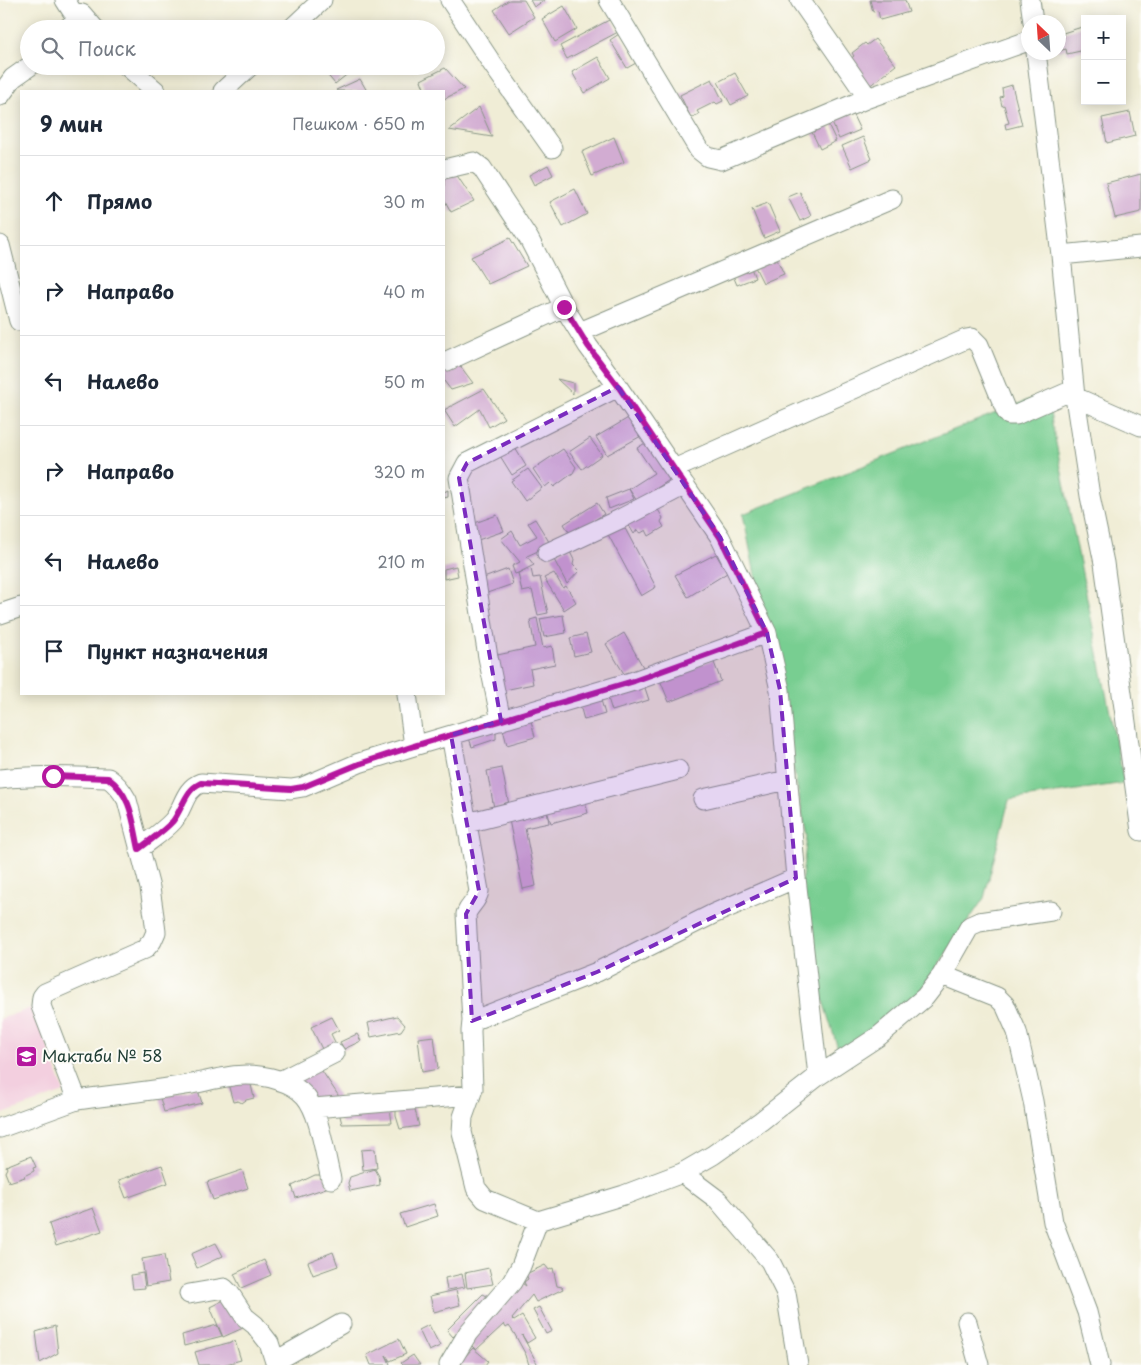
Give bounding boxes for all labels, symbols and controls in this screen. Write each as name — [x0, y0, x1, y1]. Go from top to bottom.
north arrow — [1021, 15, 1066, 60]
map controls — [1081, 15, 1126, 105]
button: + — [1081, 15, 1126, 60]
search box — [20, 20, 445, 75]
icon: search — [38, 34, 66, 62]
text: Поиск — [78, 34, 136, 62]
button: − — [1081, 60, 1126, 105]
text: 9 мин — [40, 107, 103, 139]
text: Пешком · 650 m — [292, 111, 425, 135]
icon: ahead — [40, 187, 68, 215]
text: Прямо — [87, 187, 152, 215]
text: 30 m — [383, 189, 425, 213]
icon: right — [40, 277, 68, 305]
text: Направо — [87, 277, 174, 305]
text: 40 m — [383, 279, 425, 303]
route end — [553, 296, 576, 319]
icon: left — [40, 367, 68, 395]
text: Налево — [87, 367, 159, 395]
text: 50 m — [384, 369, 425, 393]
icon: right — [40, 457, 68, 485]
text: Направо — [87, 457, 174, 485]
text: 320 m — [374, 459, 425, 483]
icon: left — [40, 547, 68, 575]
text: Налево — [87, 547, 159, 575]
text: 210 m — [377, 549, 425, 573]
icon: arrive — [40, 637, 68, 665]
text: Пункт назначения — [87, 637, 268, 665]
route start — [42, 765, 65, 788]
place label: Мактаби № 58 — [42, 1043, 162, 1067]
school or university icon: Мактаби № 58 — [14, 1044, 38, 1068]

